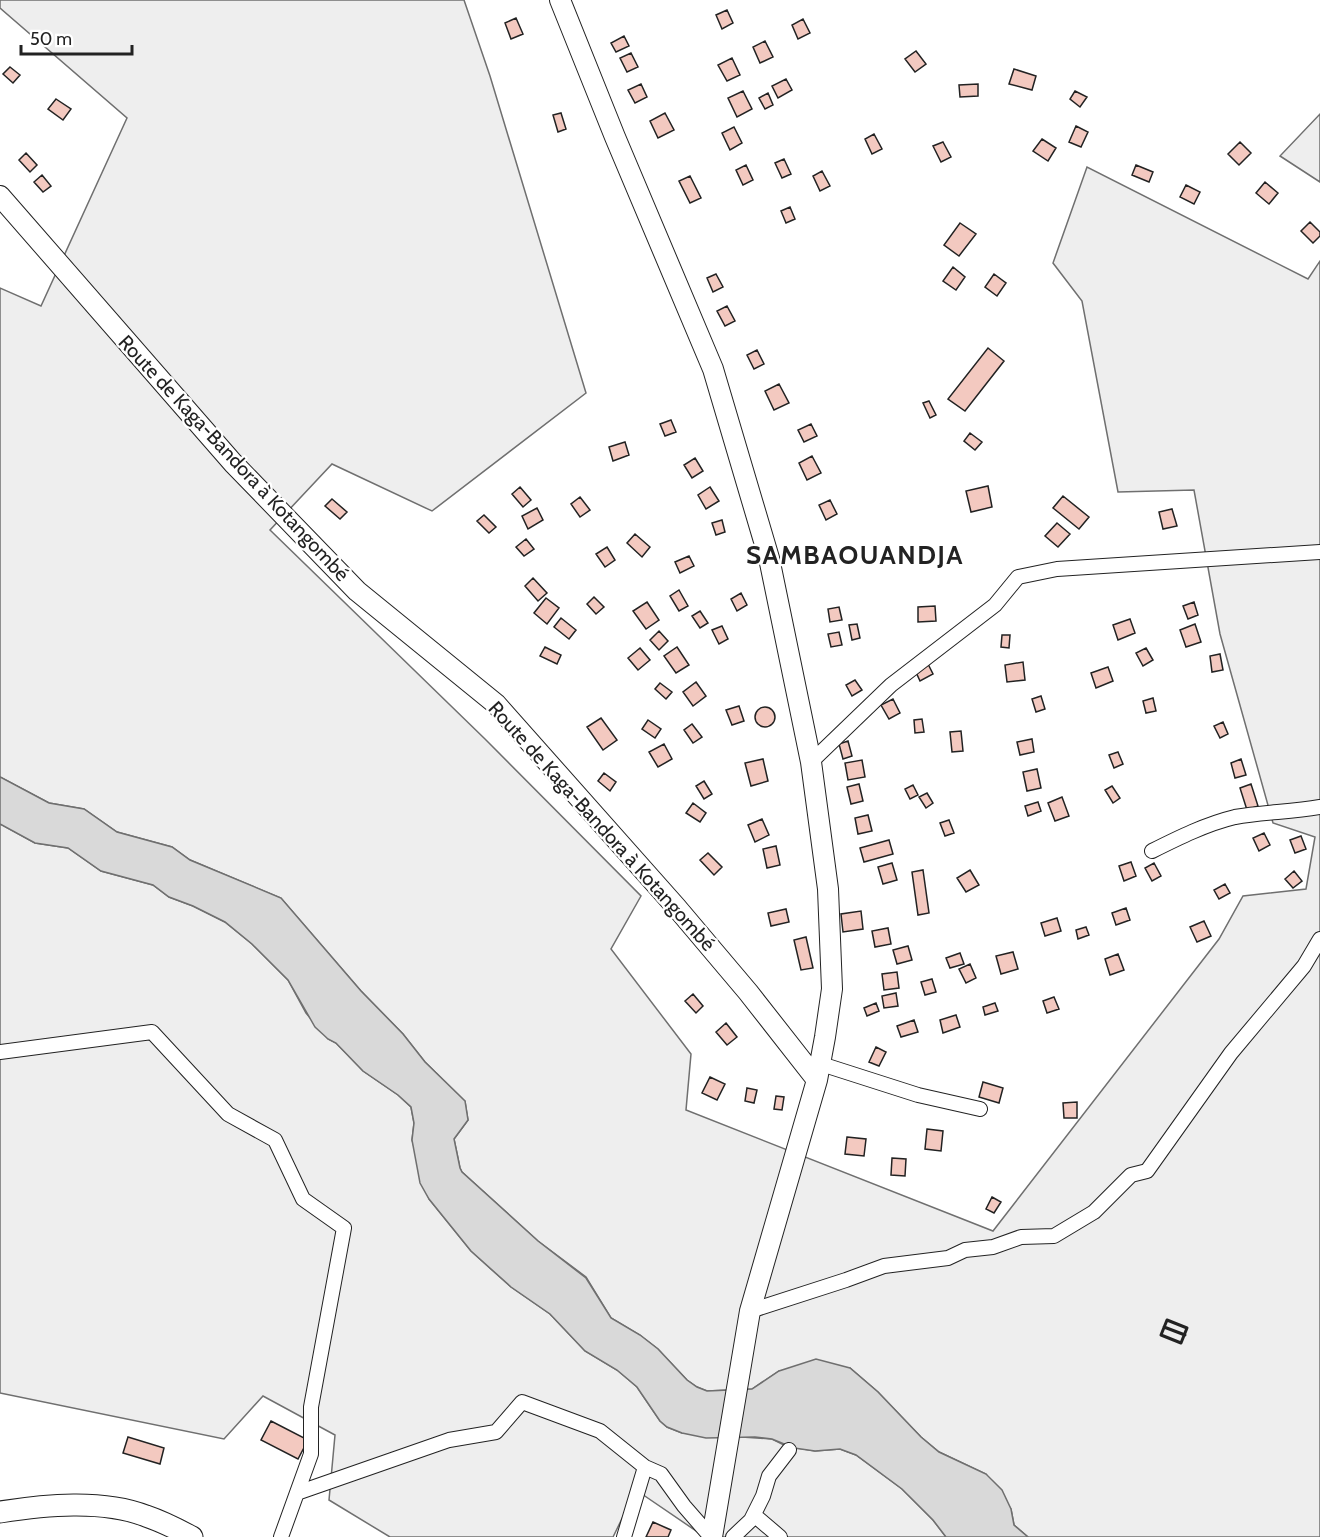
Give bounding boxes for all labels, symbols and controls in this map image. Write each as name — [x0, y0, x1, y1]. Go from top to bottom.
scale bar — [21, 18, 132, 56]
text: 50 m — [30, 28, 72, 50]
street label: Route de Kaga-Bandora à Kotangombé — [114, 330, 354, 586]
district label: SAMBAOUANDJA — [746, 539, 964, 571]
street label: Route de Kaga-Bandora à Kotangombé — [484, 696, 720, 956]

